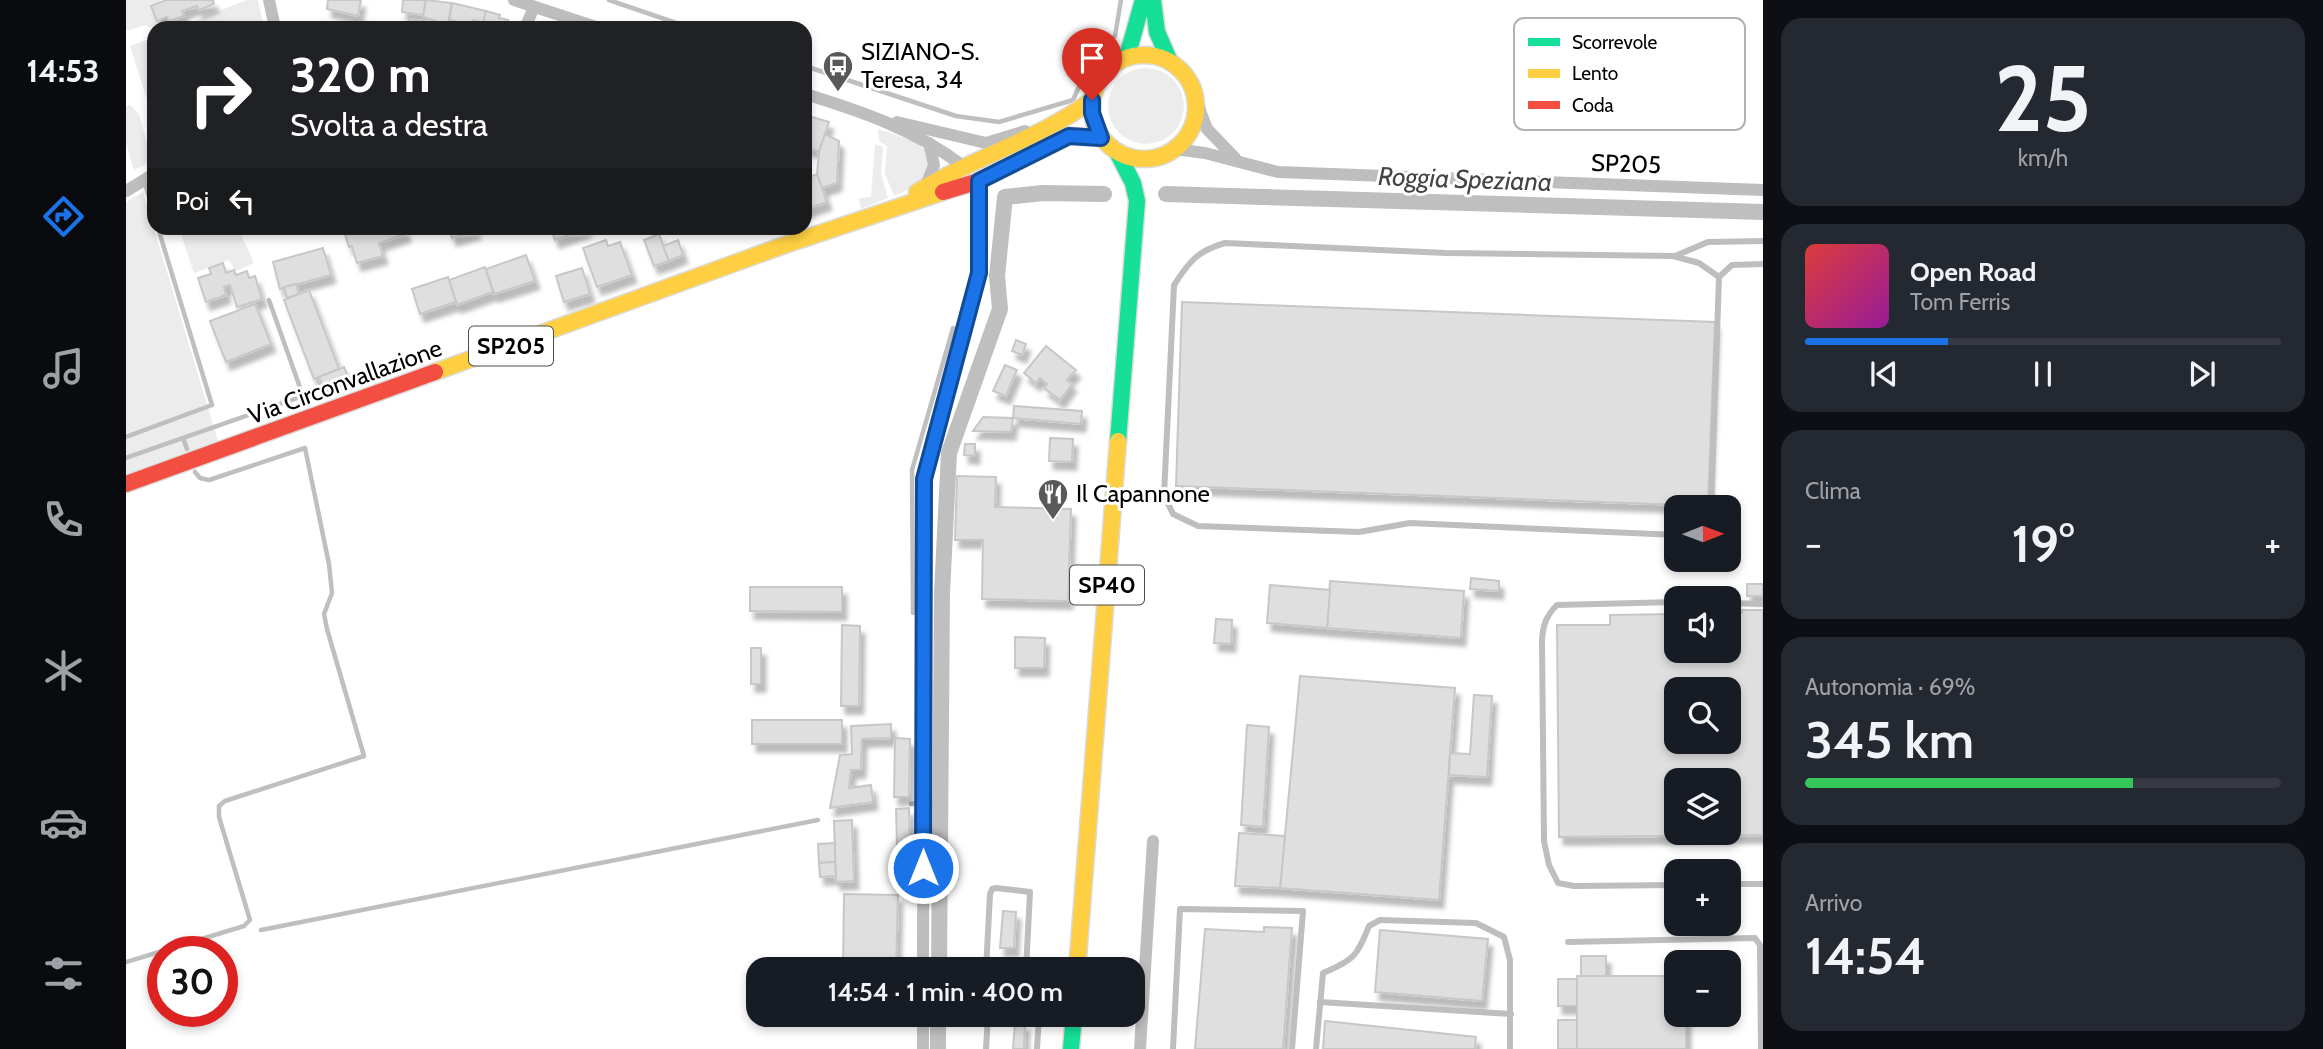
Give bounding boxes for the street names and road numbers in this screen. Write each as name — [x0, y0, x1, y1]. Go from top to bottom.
street label: SP205 — [1591, 148, 1662, 179]
road number: SP205 — [469, 326, 553, 366]
street label: Via Circonvallazione — [244, 333, 446, 430]
road number: SP40 — [1070, 566, 1144, 604]

